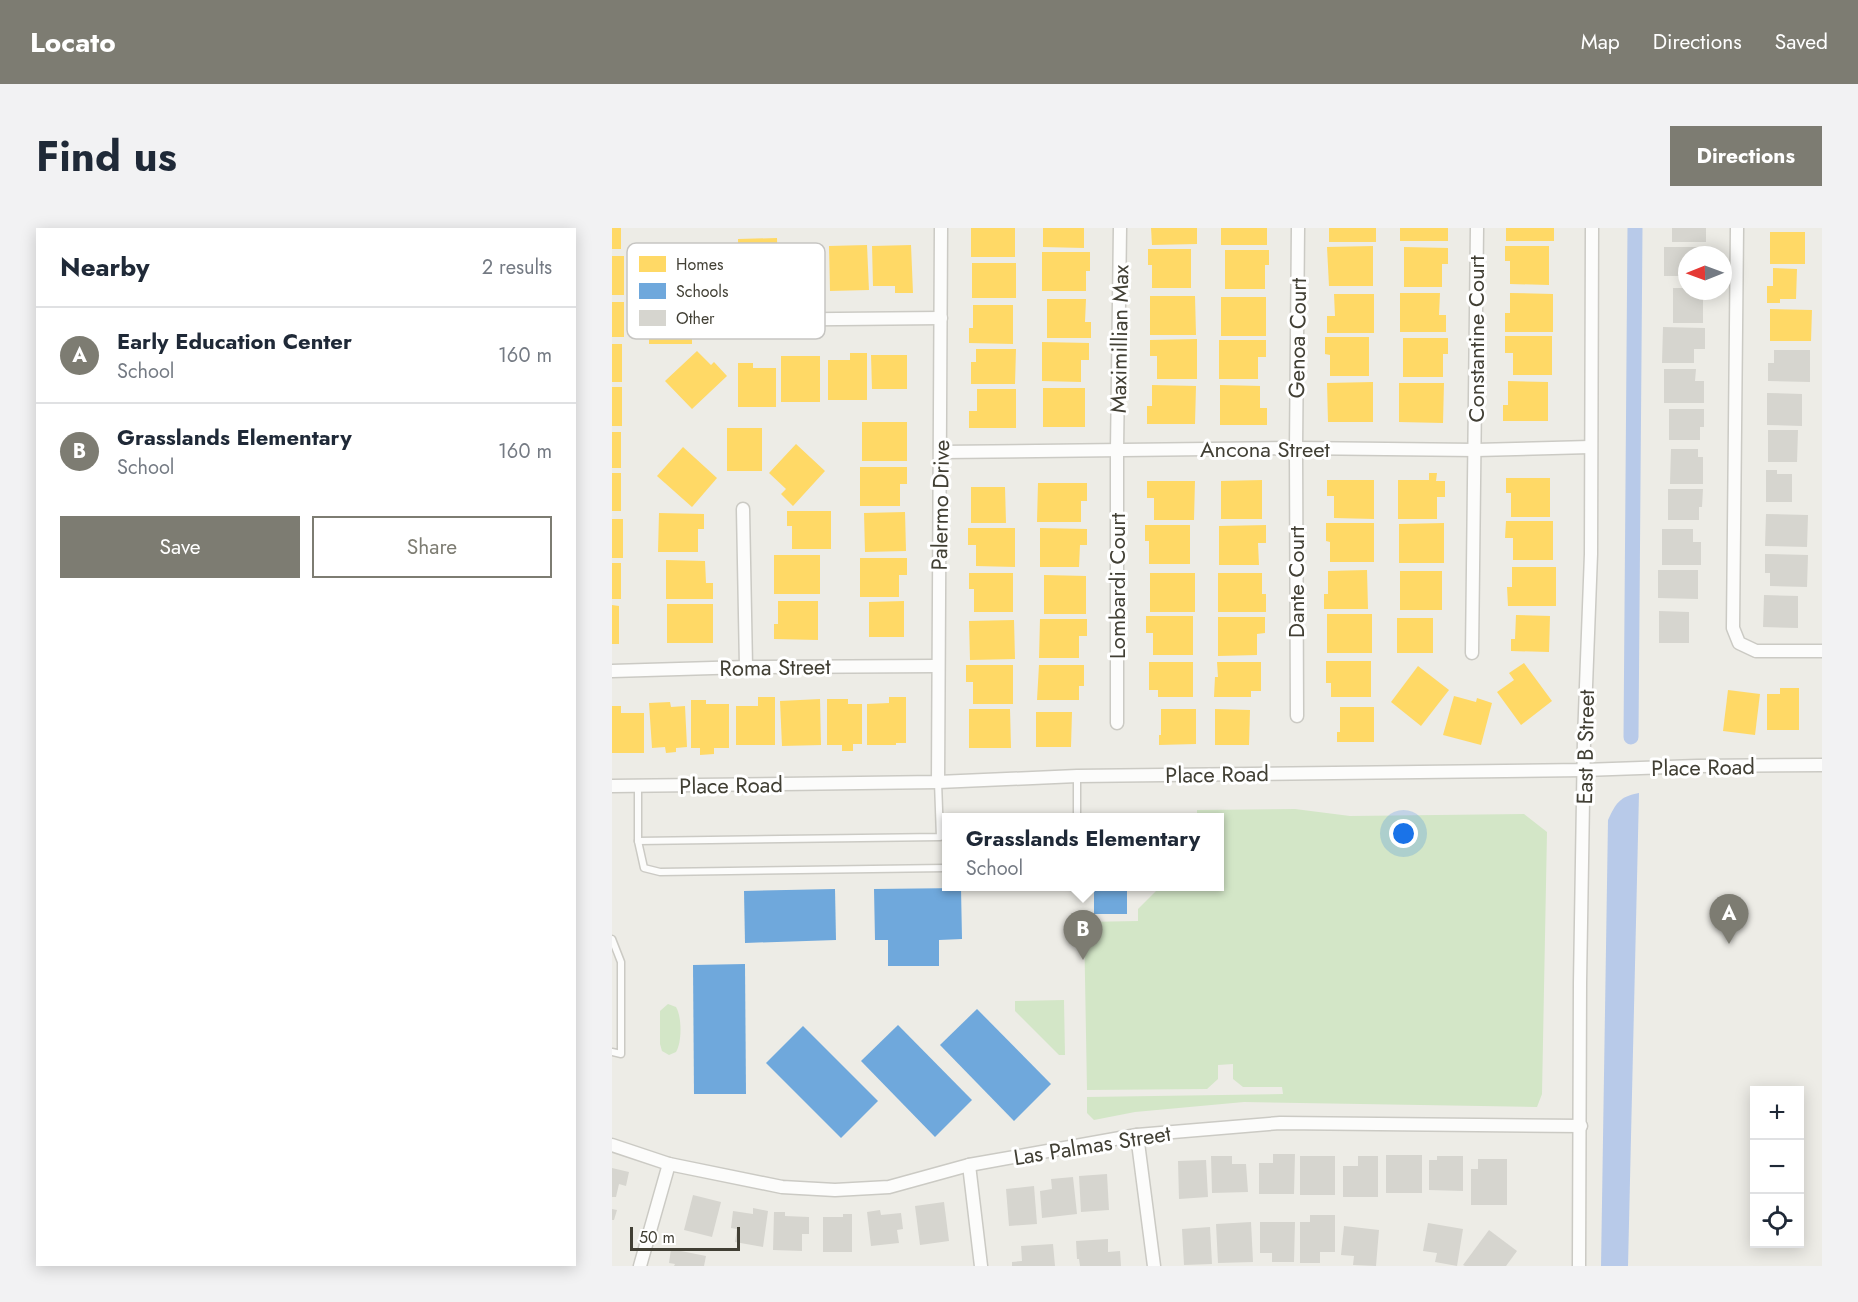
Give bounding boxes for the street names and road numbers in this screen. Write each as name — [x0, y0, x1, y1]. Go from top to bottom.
street label: Constantine Court — [1460, 255, 1492, 422]
street label: Maximillian Max — [1102, 264, 1136, 414]
street label: Genoa Court — [1280, 277, 1314, 399]
street label: Ancona Street — [1200, 433, 1331, 465]
street label: Palermo Drive — [923, 439, 957, 571]
street label: Lombardi Court — [1101, 512, 1133, 659]
street label: Dante Court — [1280, 525, 1312, 638]
street label: Roma Street — [719, 650, 832, 684]
street label: East B Street — [1568, 689, 1602, 805]
street label: Place Road — [1651, 750, 1755, 784]
street label: Place Road — [1165, 757, 1269, 791]
street label: Place Road — [679, 768, 783, 802]
street label: Las Palmas Street — [1011, 1117, 1174, 1173]

